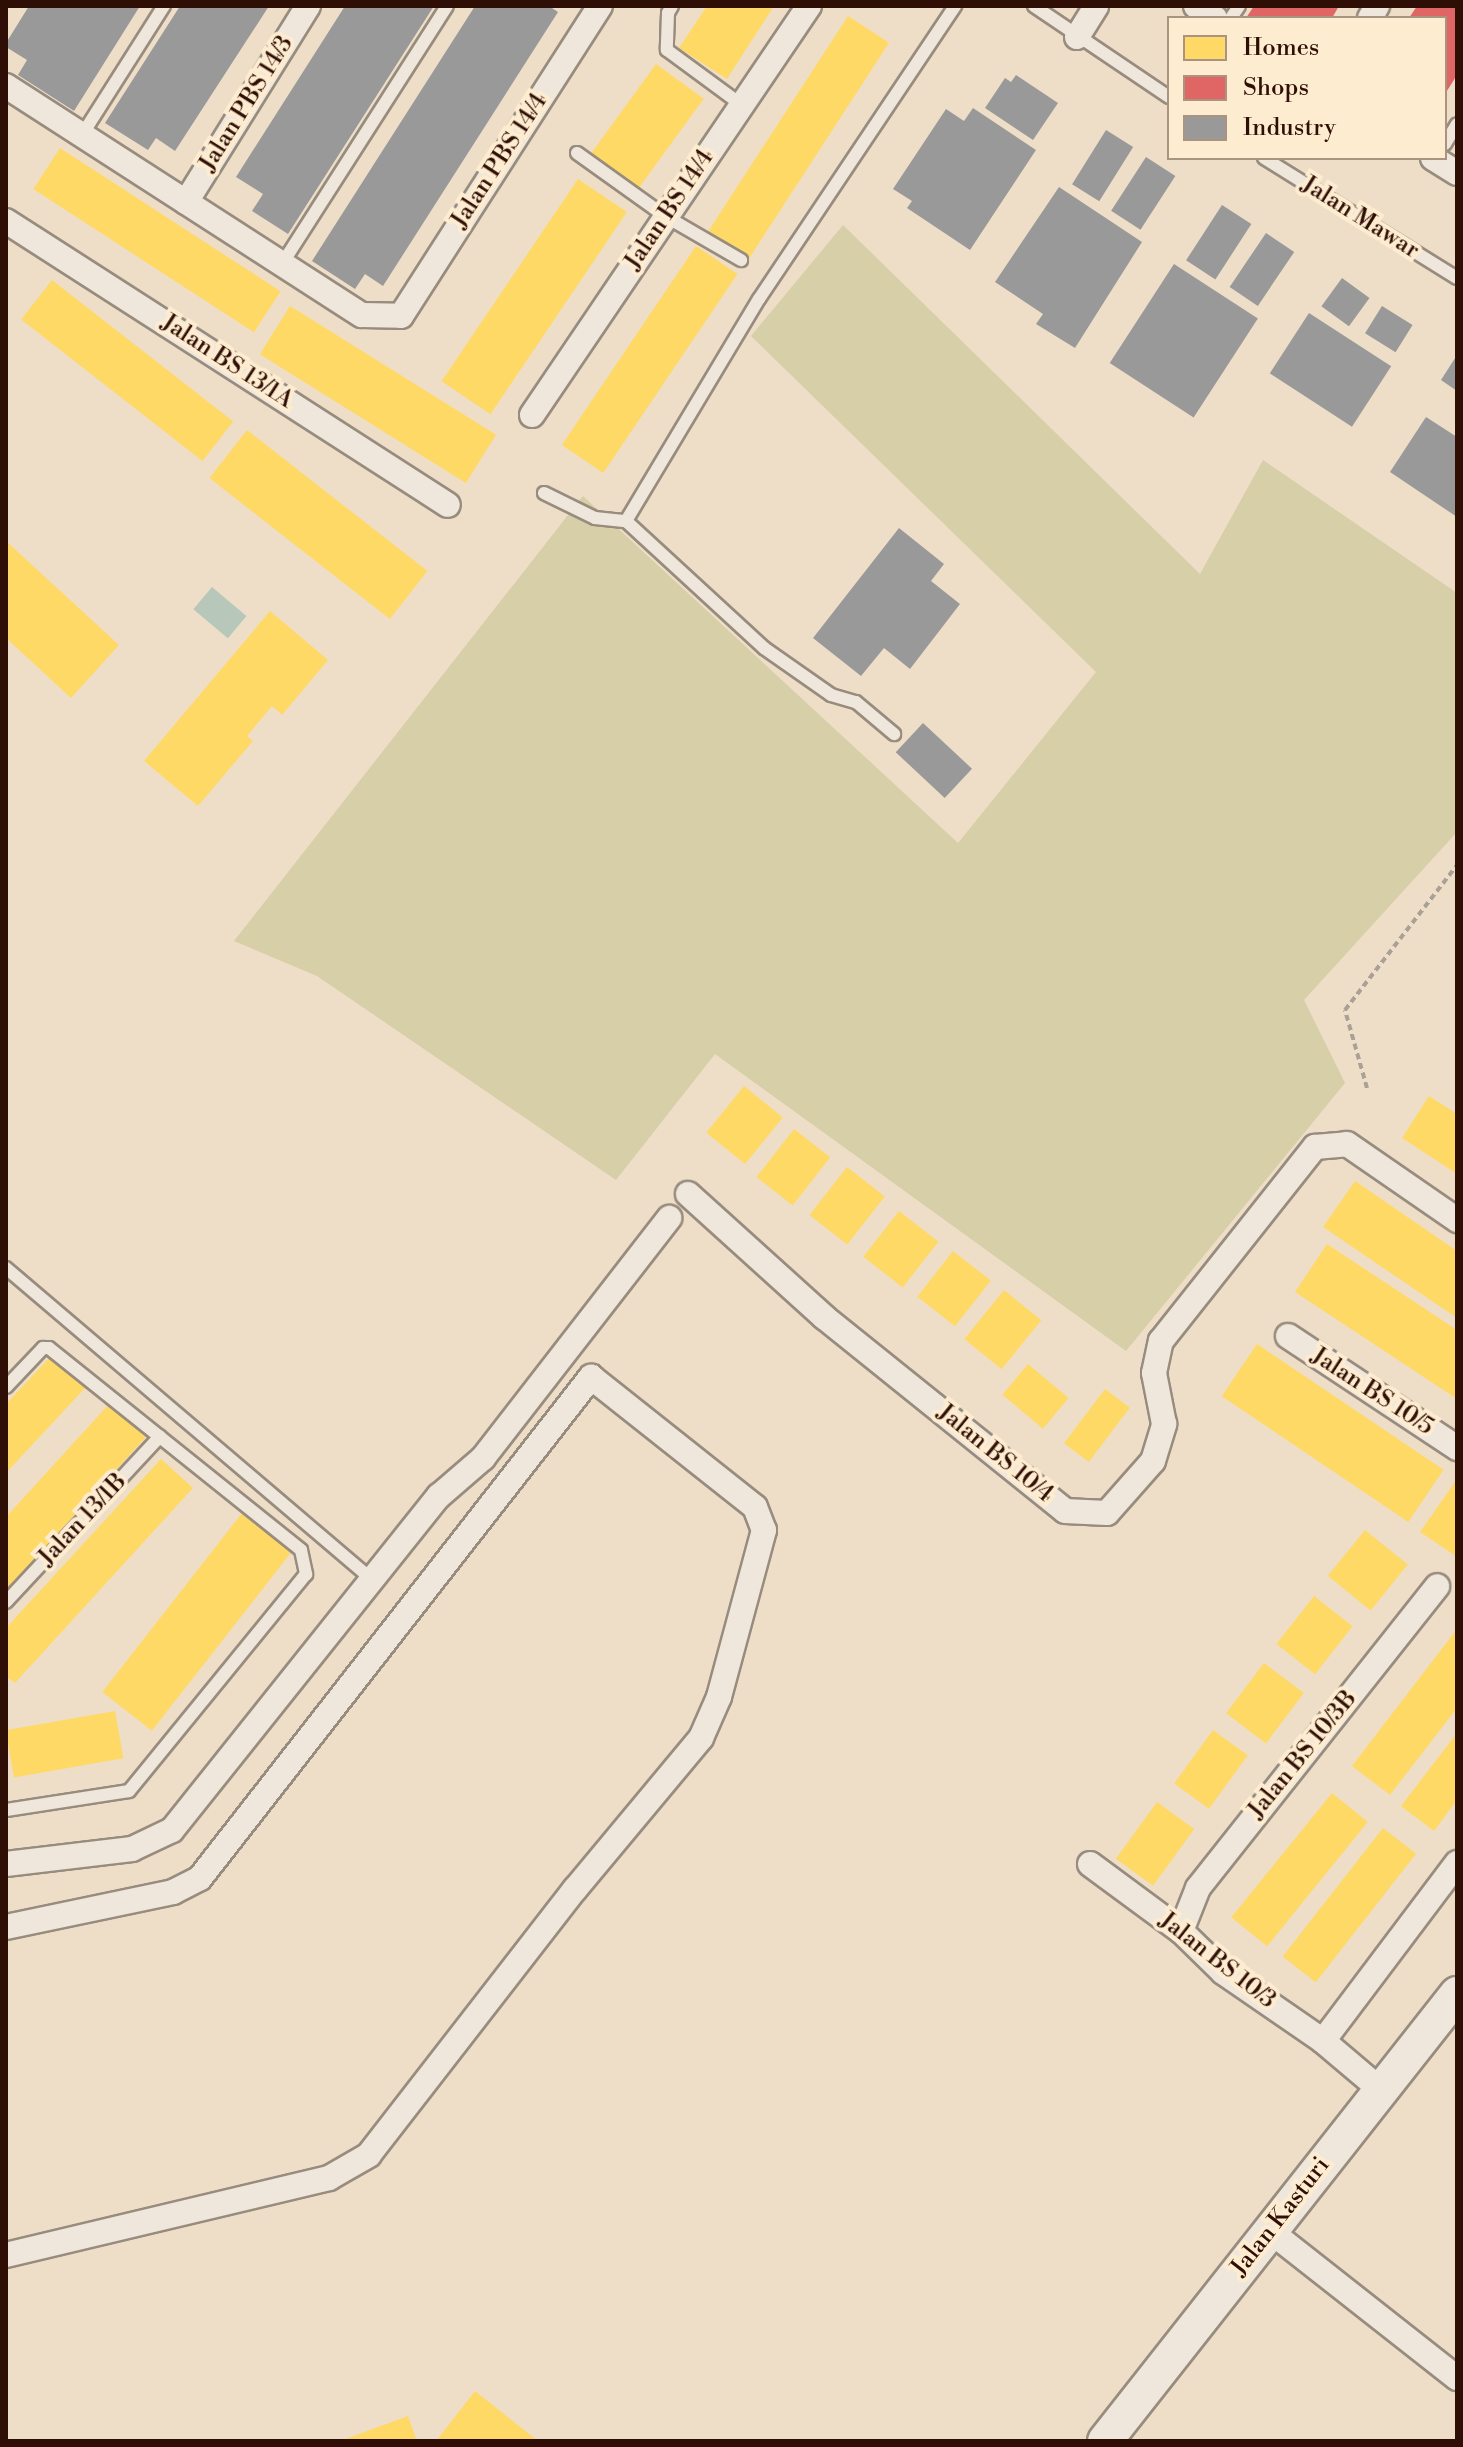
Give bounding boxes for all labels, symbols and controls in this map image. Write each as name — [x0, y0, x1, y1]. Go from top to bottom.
legend — [1167, 16, 1447, 160]
street label: Jalan PBS 14/3 — [194, 31, 300, 177]
text: Homes — [1243, 33, 1319, 63]
text: Shops — [1243, 73, 1309, 103]
street label: Jalan PBS 14/4 — [446, 88, 554, 234]
text: Industry — [1243, 113, 1336, 143]
street label: Jalan BS 14/4 — [619, 144, 721, 276]
street label: Jalan Mawar — [1296, 170, 1424, 266]
street label: Jalan BS 13/1A — [156, 309, 298, 415]
street label: Jalan BS 10/5 — [1306, 1342, 1438, 1442]
street label: Jalan BS 10/4 — [931, 1399, 1059, 1509]
street label: Jalan 13/1B — [33, 1468, 133, 1572]
street label: Jalan BS 10/3B — [1243, 1685, 1363, 1825]
street label: Jalan BS 10/3 — [1153, 1907, 1281, 2015]
street label: Jalan Kasturi — [1226, 2152, 1336, 2282]

